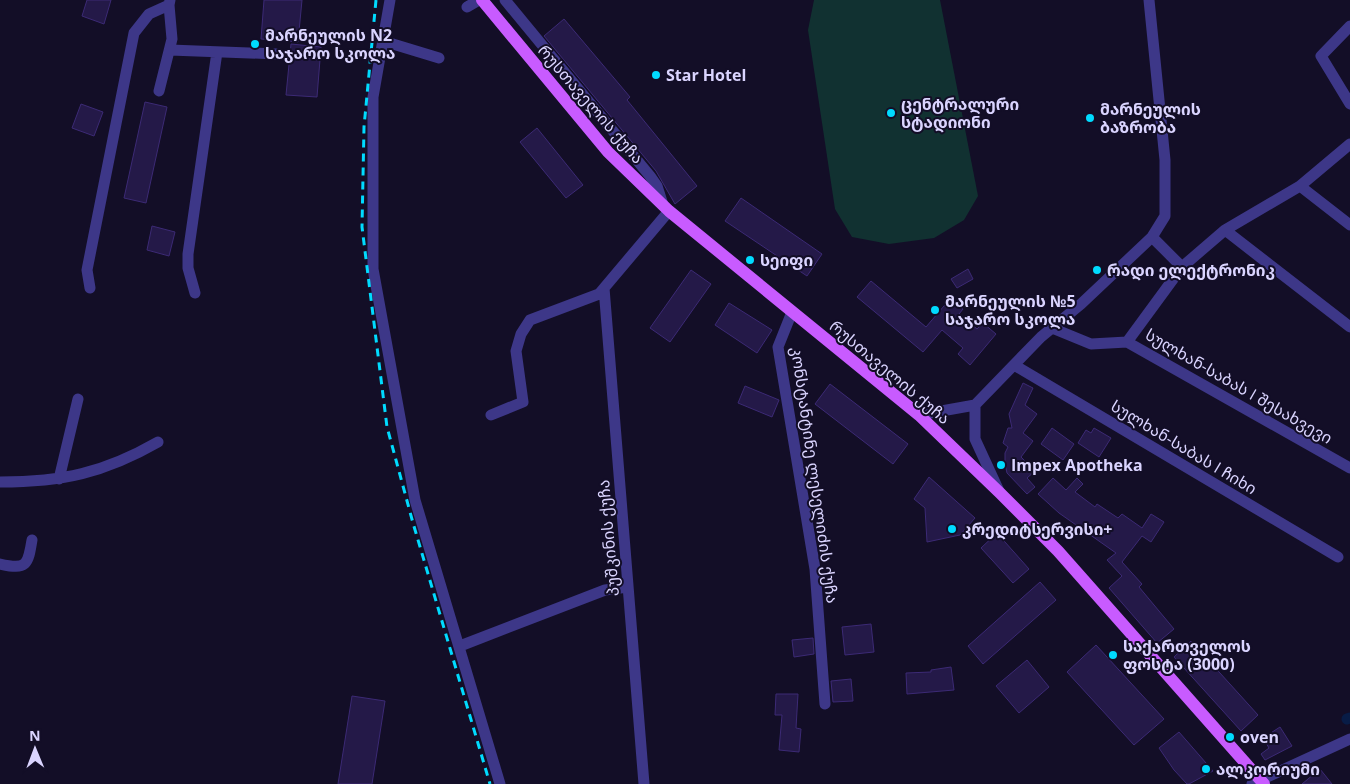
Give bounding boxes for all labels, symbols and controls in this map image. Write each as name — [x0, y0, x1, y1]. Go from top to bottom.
place label: მარნეულის N2 საჯარო სკოლა — [265, 24, 395, 64]
marker: მარნეულის N2 საჯარო სკოლა — [249, 38, 261, 50]
street label: რუსთაველის ქუჩა — [533, 40, 649, 168]
place label: Star Hotel — [666, 64, 746, 86]
marker: Star Hotel — [650, 69, 662, 81]
place label: ცენტრალური სტადიონი — [901, 93, 1019, 133]
place label: მარნეულის ბაზრობა — [1100, 98, 1201, 138]
marker: ცენტრალური სტადიონი — [885, 107, 897, 119]
marker: მარნეულის ბაზრობა — [1084, 112, 1096, 124]
place label: სეიფი — [760, 249, 813, 271]
marker: სეიფი — [744, 254, 756, 266]
place label: რადი ელექტრონიკ — [1107, 259, 1275, 281]
marker: რადი ელექტრონიკ — [1091, 264, 1103, 276]
place label: მარნეულის №5 საჯარო სკოლა — [945, 290, 1076, 330]
marker: მარნეულის №5 საჯარო სკოლა — [929, 304, 941, 316]
street label: რუსთაველის ქუჩა — [825, 315, 955, 429]
street label: სულხან-საბას I შესახვევი — [1141, 323, 1337, 449]
street label: კონსტანტინე ლესელიძის ქუჩა — [786, 345, 844, 605]
street label: სულხან-საბას I ჩიხი — [1107, 395, 1261, 499]
place label: Impex Apotheka — [1011, 454, 1143, 476]
marker: Impex Apotheka — [995, 459, 1007, 471]
street label: პუშკინის ქუჩა — [592, 479, 624, 597]
place label: კრედიტსერვისი+ — [962, 518, 1112, 540]
marker: კრედიტსერვისი+ — [946, 523, 958, 535]
place label: საქართველოს ფოსტა (3000) — [1123, 635, 1251, 675]
marker: საქართველოს ფოსტა (3000) — [1107, 649, 1119, 661]
north arrow — [10, 724, 60, 774]
text: N — [29, 726, 41, 745]
place label: oven — [1240, 726, 1279, 748]
marker: oven — [1224, 731, 1236, 743]
place label: ალკორიუმი — [1216, 758, 1320, 780]
marker: ალკორიუმი — [1200, 763, 1212, 775]

